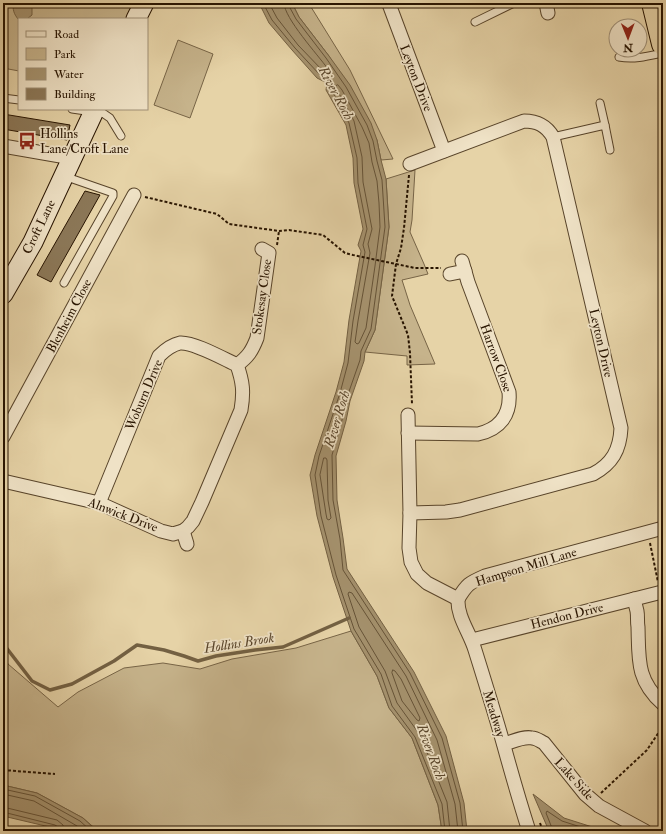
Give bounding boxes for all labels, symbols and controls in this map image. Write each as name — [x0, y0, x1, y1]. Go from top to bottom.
legend — [18, 18, 148, 110]
north arrow — [608, 18, 648, 58]
text: Road — [54, 27, 79, 42]
text: N — [622, 41, 634, 54]
street label: Leyton Drive — [395, 42, 436, 115]
text: Park — [54, 47, 76, 62]
water label: River Roch — [314, 62, 357, 123]
text: Water — [53, 67, 84, 82]
text: Building — [54, 87, 97, 102]
place label: Hollins Lane/Croft Lane — [40, 126, 129, 157]
bus stop icon: Hollins Lane/Croft Lane — [17, 131, 37, 151]
street label: Croft Lane — [19, 197, 59, 257]
street label: Stokesay Close — [249, 258, 276, 336]
street label: Blenheim Close — [43, 276, 95, 356]
street label: Leyton Drive — [584, 307, 617, 380]
street label: Harrow Close — [476, 322, 516, 395]
street label: Woburn Drive — [122, 357, 166, 434]
water label: River Roch — [320, 388, 354, 451]
street label: Alnwick Drive — [85, 494, 161, 536]
street label: Hampson Mill Lane — [473, 544, 579, 591]
street label: Hendon Drive — [529, 599, 606, 633]
water label: Hollins Brook — [202, 629, 276, 657]
street label: Meadway — [478, 689, 509, 740]
water label: River Roch — [413, 720, 449, 783]
street label: Lake Side — [551, 755, 598, 804]

